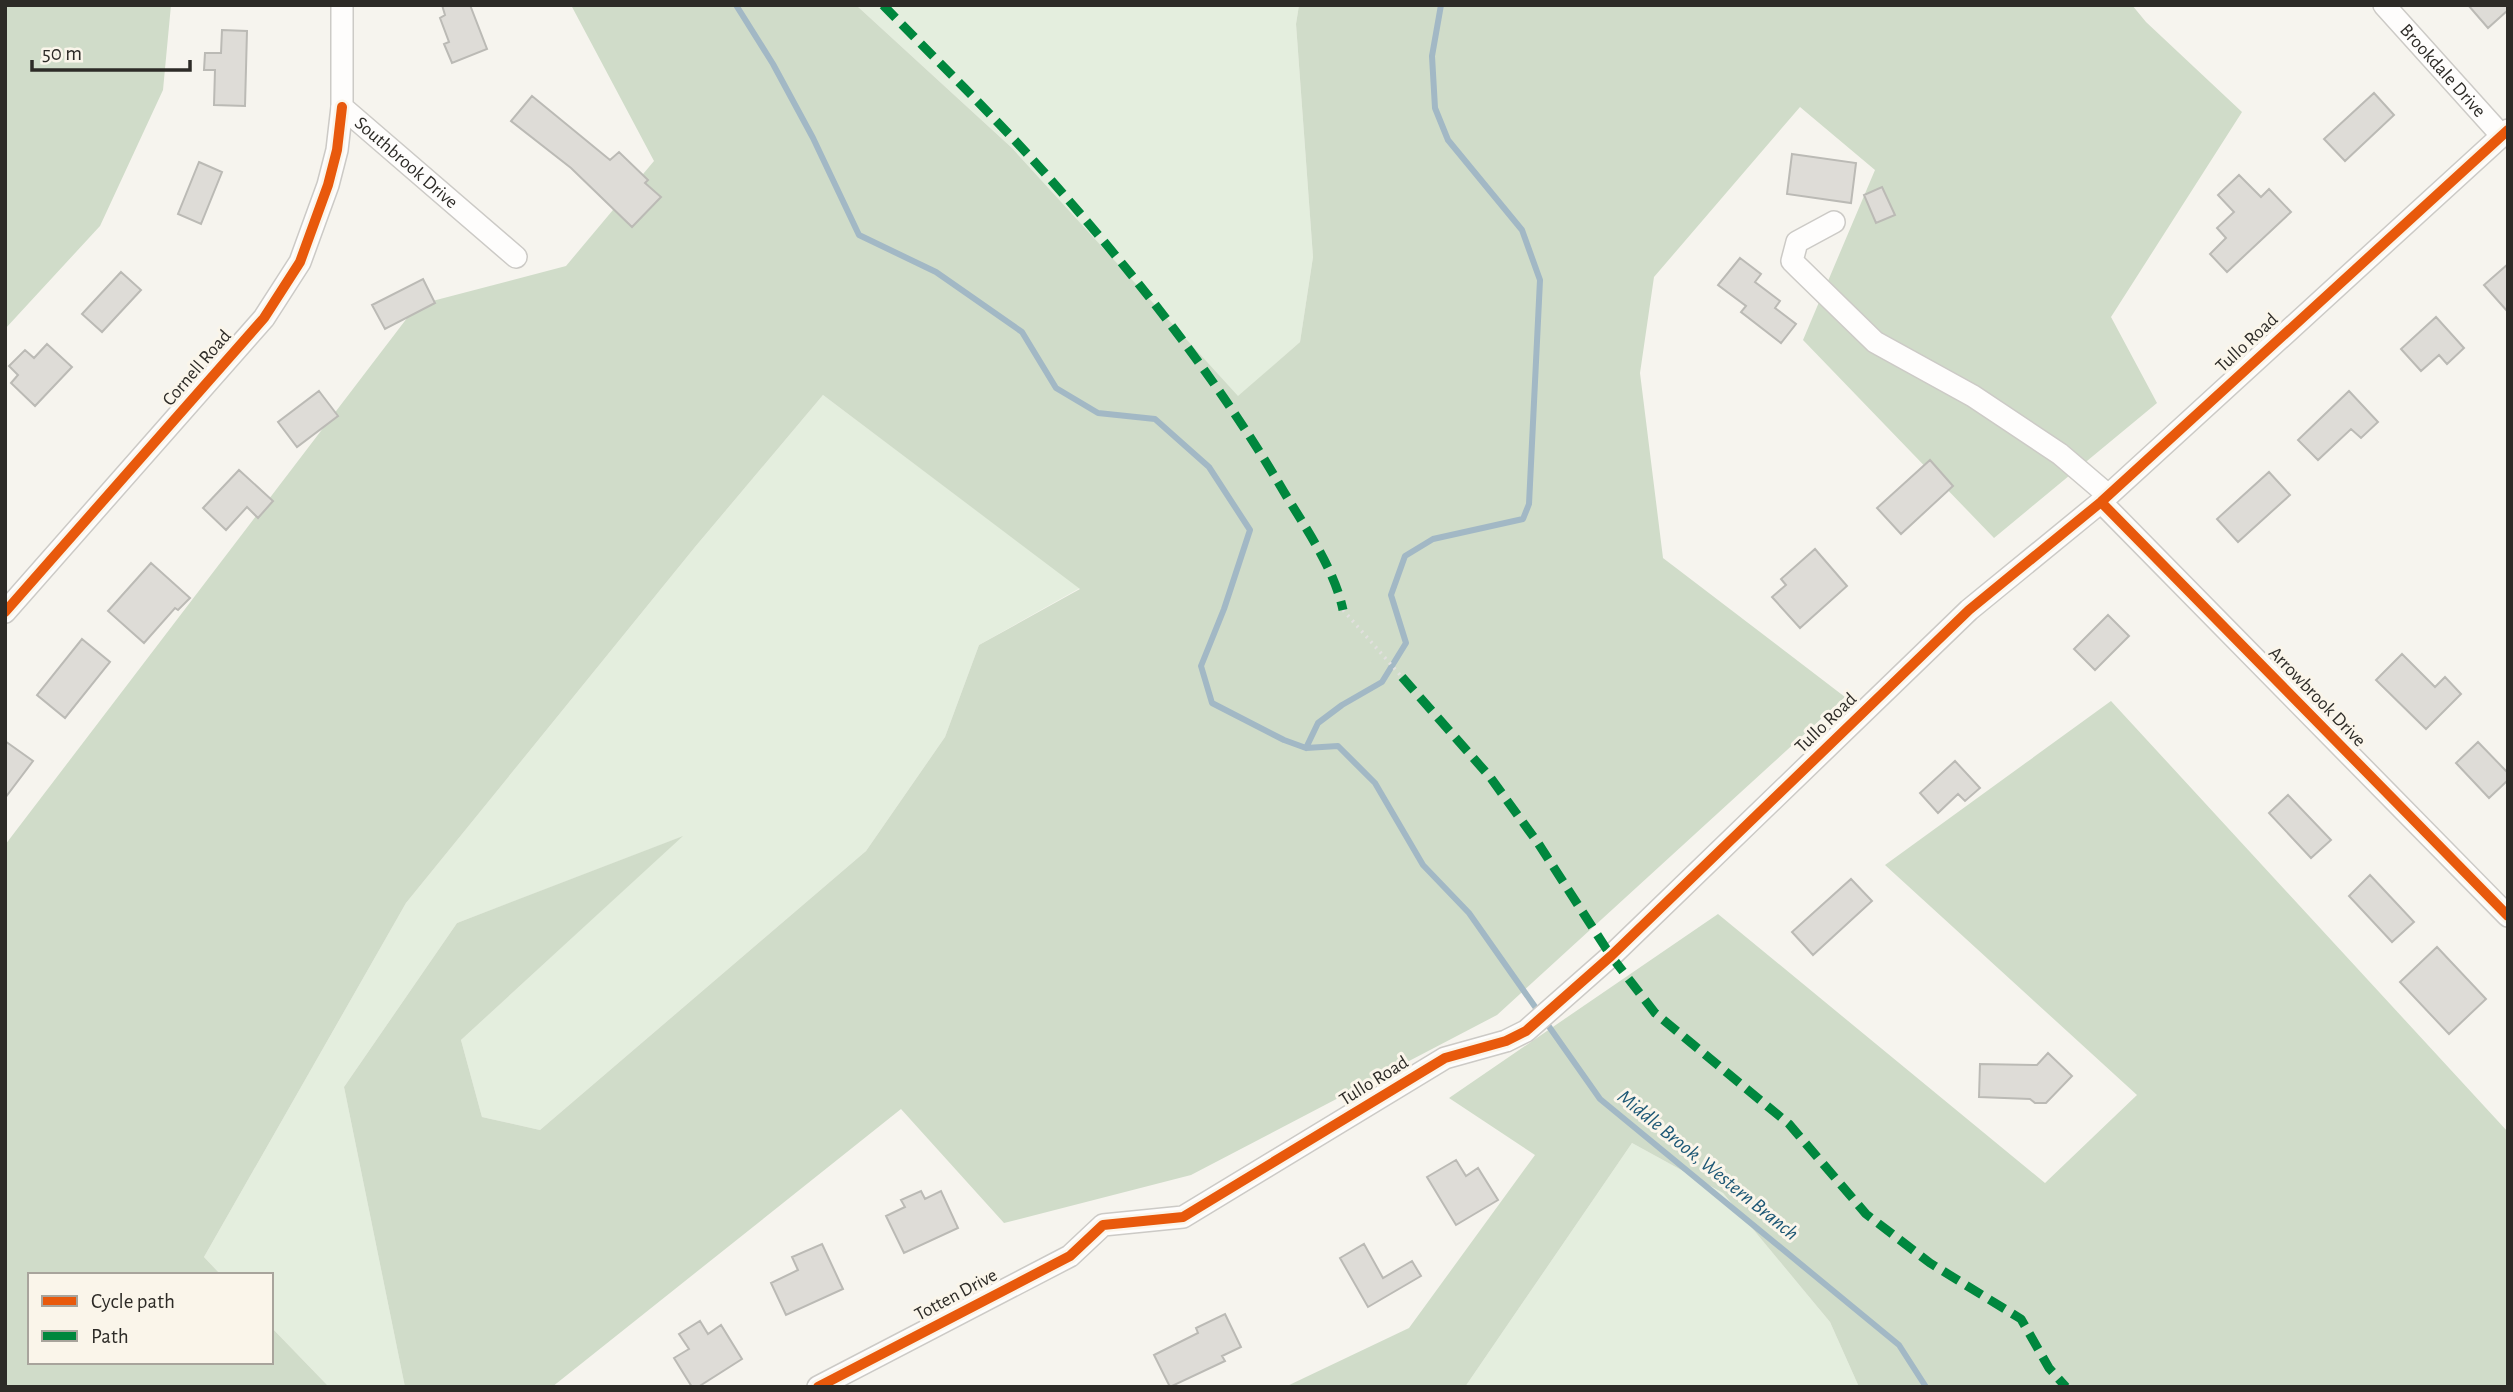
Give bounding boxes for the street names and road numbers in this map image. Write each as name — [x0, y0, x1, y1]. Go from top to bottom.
street label: Brookdale Drive — [2396, 20, 2489, 121]
street label: Southbrook Drive — [351, 113, 462, 212]
street label: Tullo Road — [2212, 310, 2282, 376]
street label: Cornell Road — [159, 326, 235, 410]
street label: Arrowbrook Drive — [2265, 643, 2369, 751]
street label: Tullo Road — [1792, 689, 1860, 757]
street label: Tullo Road — [1336, 1052, 1412, 1110]
street label: Totten Drive — [912, 1265, 1000, 1325]

